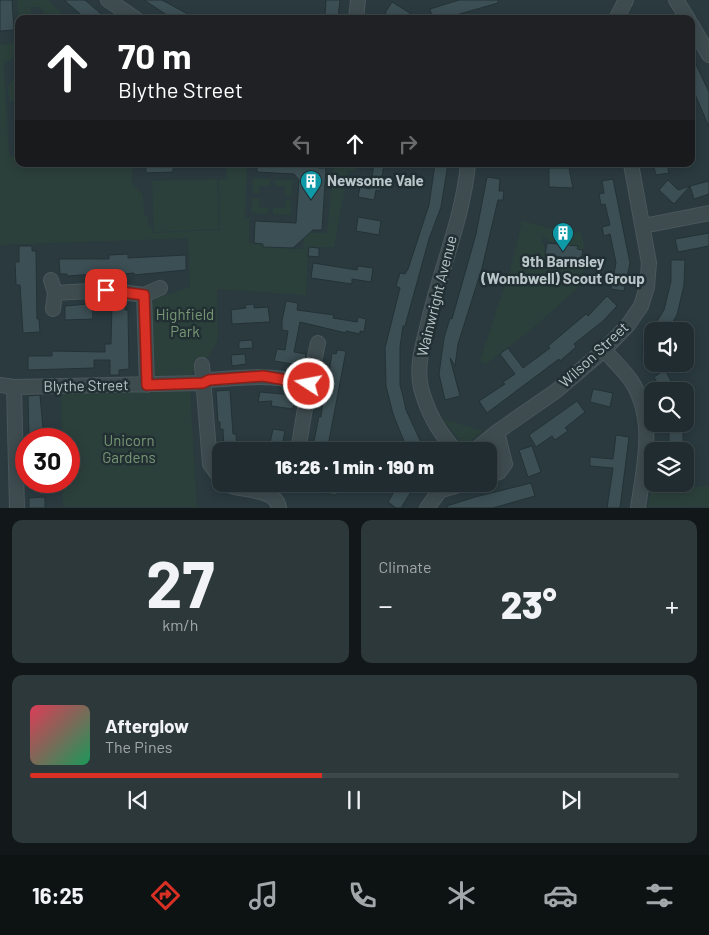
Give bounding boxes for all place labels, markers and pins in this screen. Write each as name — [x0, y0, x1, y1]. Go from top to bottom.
building icon: Newsome Vale — [299, 169, 323, 200]
place label: Newsome Vale — [327, 171, 424, 189]
building icon: 9th Barnsley (Wombwell) Scout Group — [551, 221, 575, 252]
place label: 9th Barnsley (Wombwell) Scout Group — [480, 252, 645, 287]
pin — [85, 269, 127, 311]

